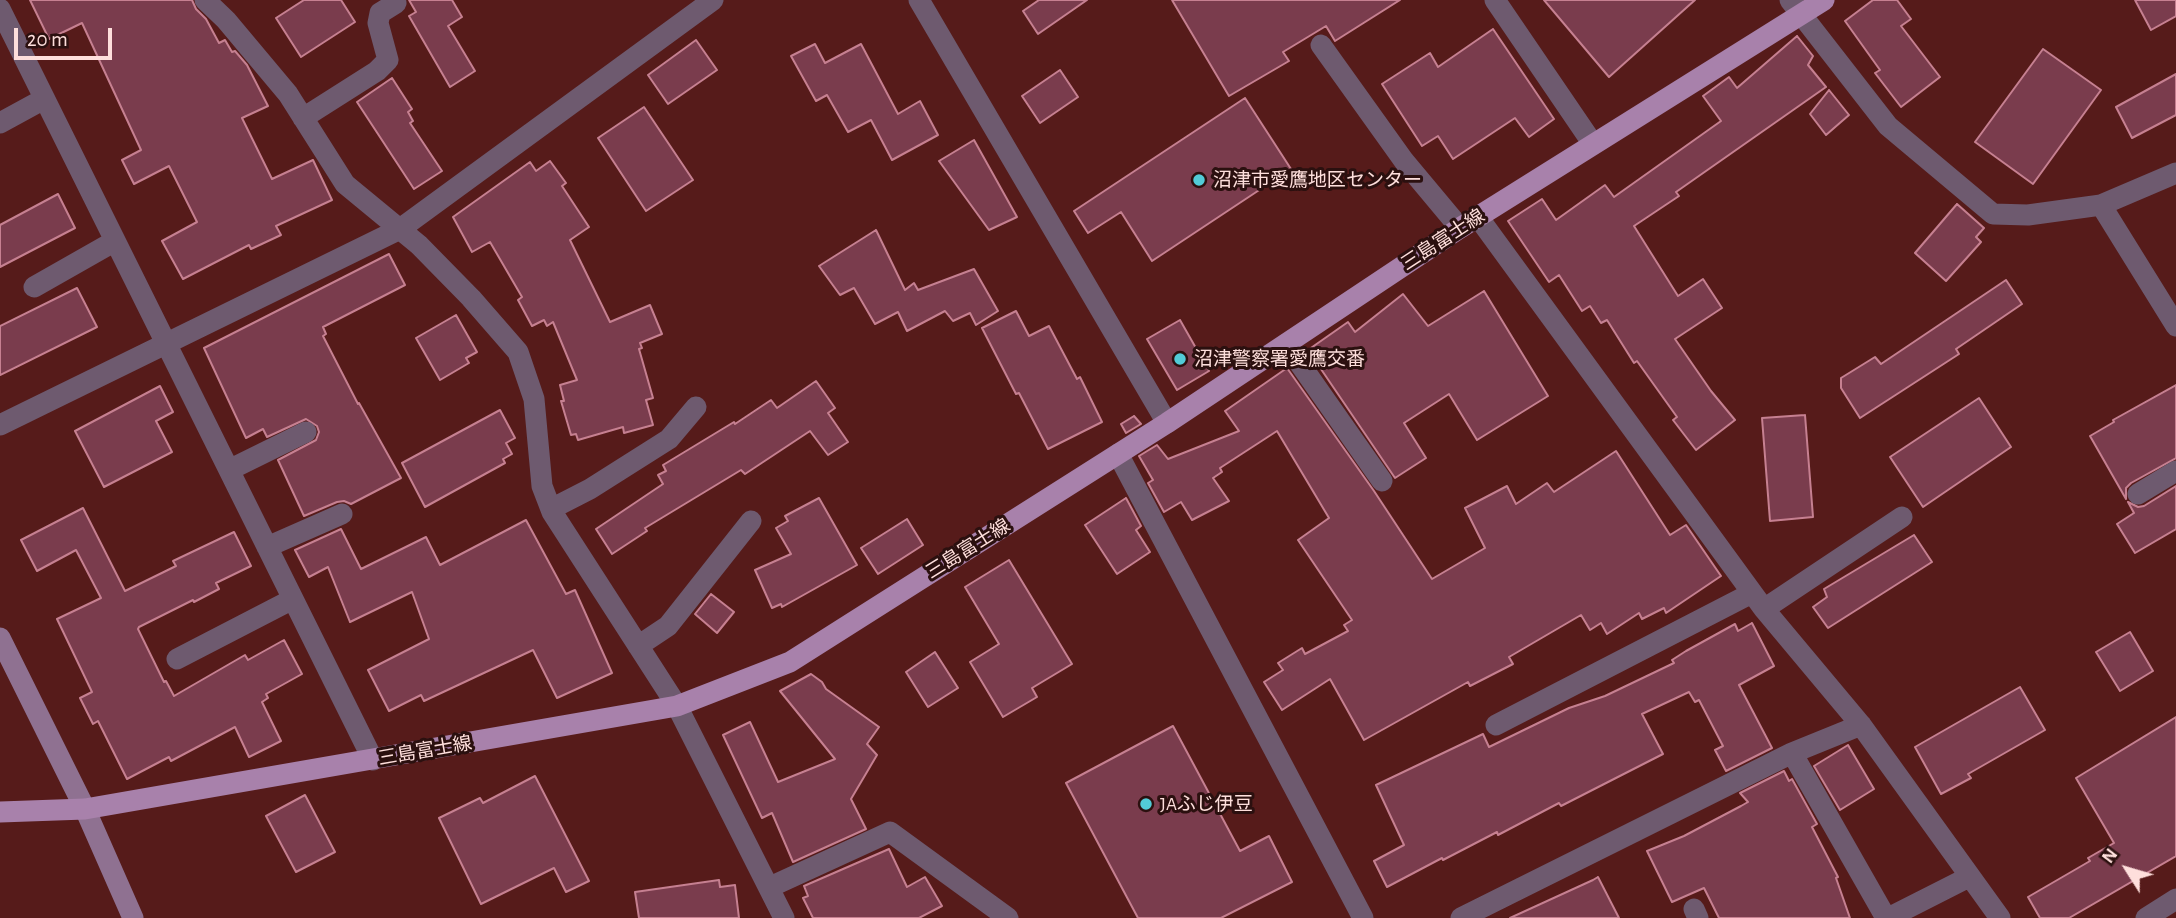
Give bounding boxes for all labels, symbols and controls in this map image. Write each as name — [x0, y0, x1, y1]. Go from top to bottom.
scale bar — [18, 14, 116, 58]
text: 20 m — [27, 29, 68, 50]
place label: 沼津市愛鷹地区センター — [1213, 169, 1422, 191]
marker: 沼津市愛鷹地区センター — [1191, 172, 1207, 188]
street label: 三島富士線 — [1397, 205, 1489, 275]
place label: 沼津警察署愛鷹交番 — [1194, 348, 1365, 370]
marker: 沼津警察署愛鷹交番 — [1172, 351, 1188, 367]
street label: 三島富士線 — [922, 514, 1014, 584]
street label: 三島富士線 — [376, 732, 474, 770]
place label: JAふじ伊豆 — [1160, 793, 1253, 815]
marker: JAふじ伊豆 — [1138, 796, 1154, 812]
north arrow — [2092, 834, 2162, 904]
text: N — [2098, 845, 2121, 867]

